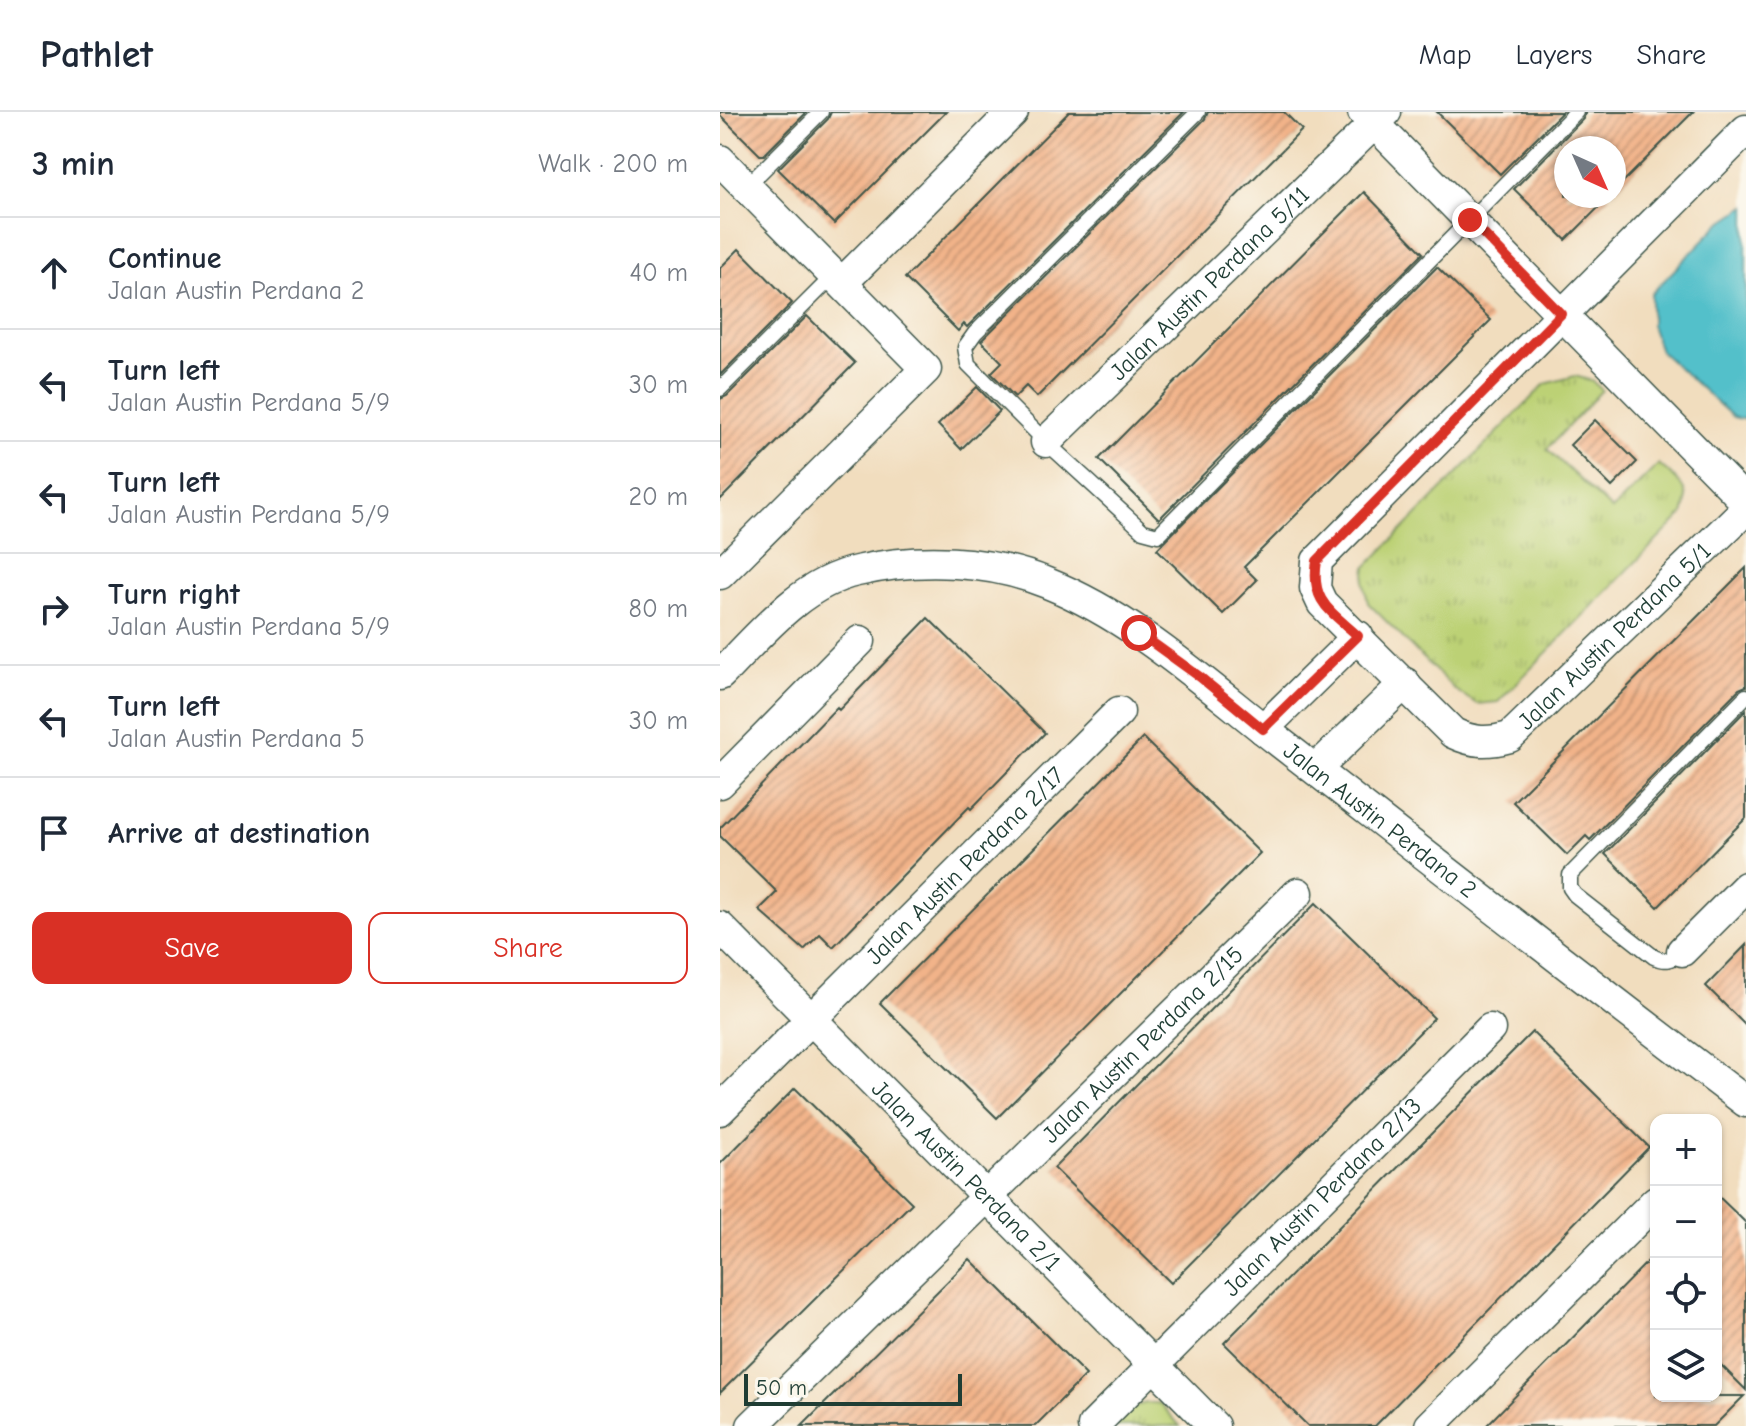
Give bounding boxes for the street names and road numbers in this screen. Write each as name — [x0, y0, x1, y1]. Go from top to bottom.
street label: Jalan Austin Perdana 5/11 — [1104, 180, 1315, 386]
street label: Jalan Austin Perdana 5/1 — [1512, 537, 1717, 736]
street label: Jalan Austin Perdana 2 — [1278, 736, 1482, 904]
street label: Jalan Austin Perdana 2/17 — [860, 761, 1070, 970]
street label: Jalan Austin Perdana 2/15 — [1036, 940, 1249, 1149]
street label: Jalan Austin Perdana 2/1 — [866, 1075, 1067, 1277]
street label: Jalan Austin Perdana 2/13 — [1217, 1092, 1427, 1302]

